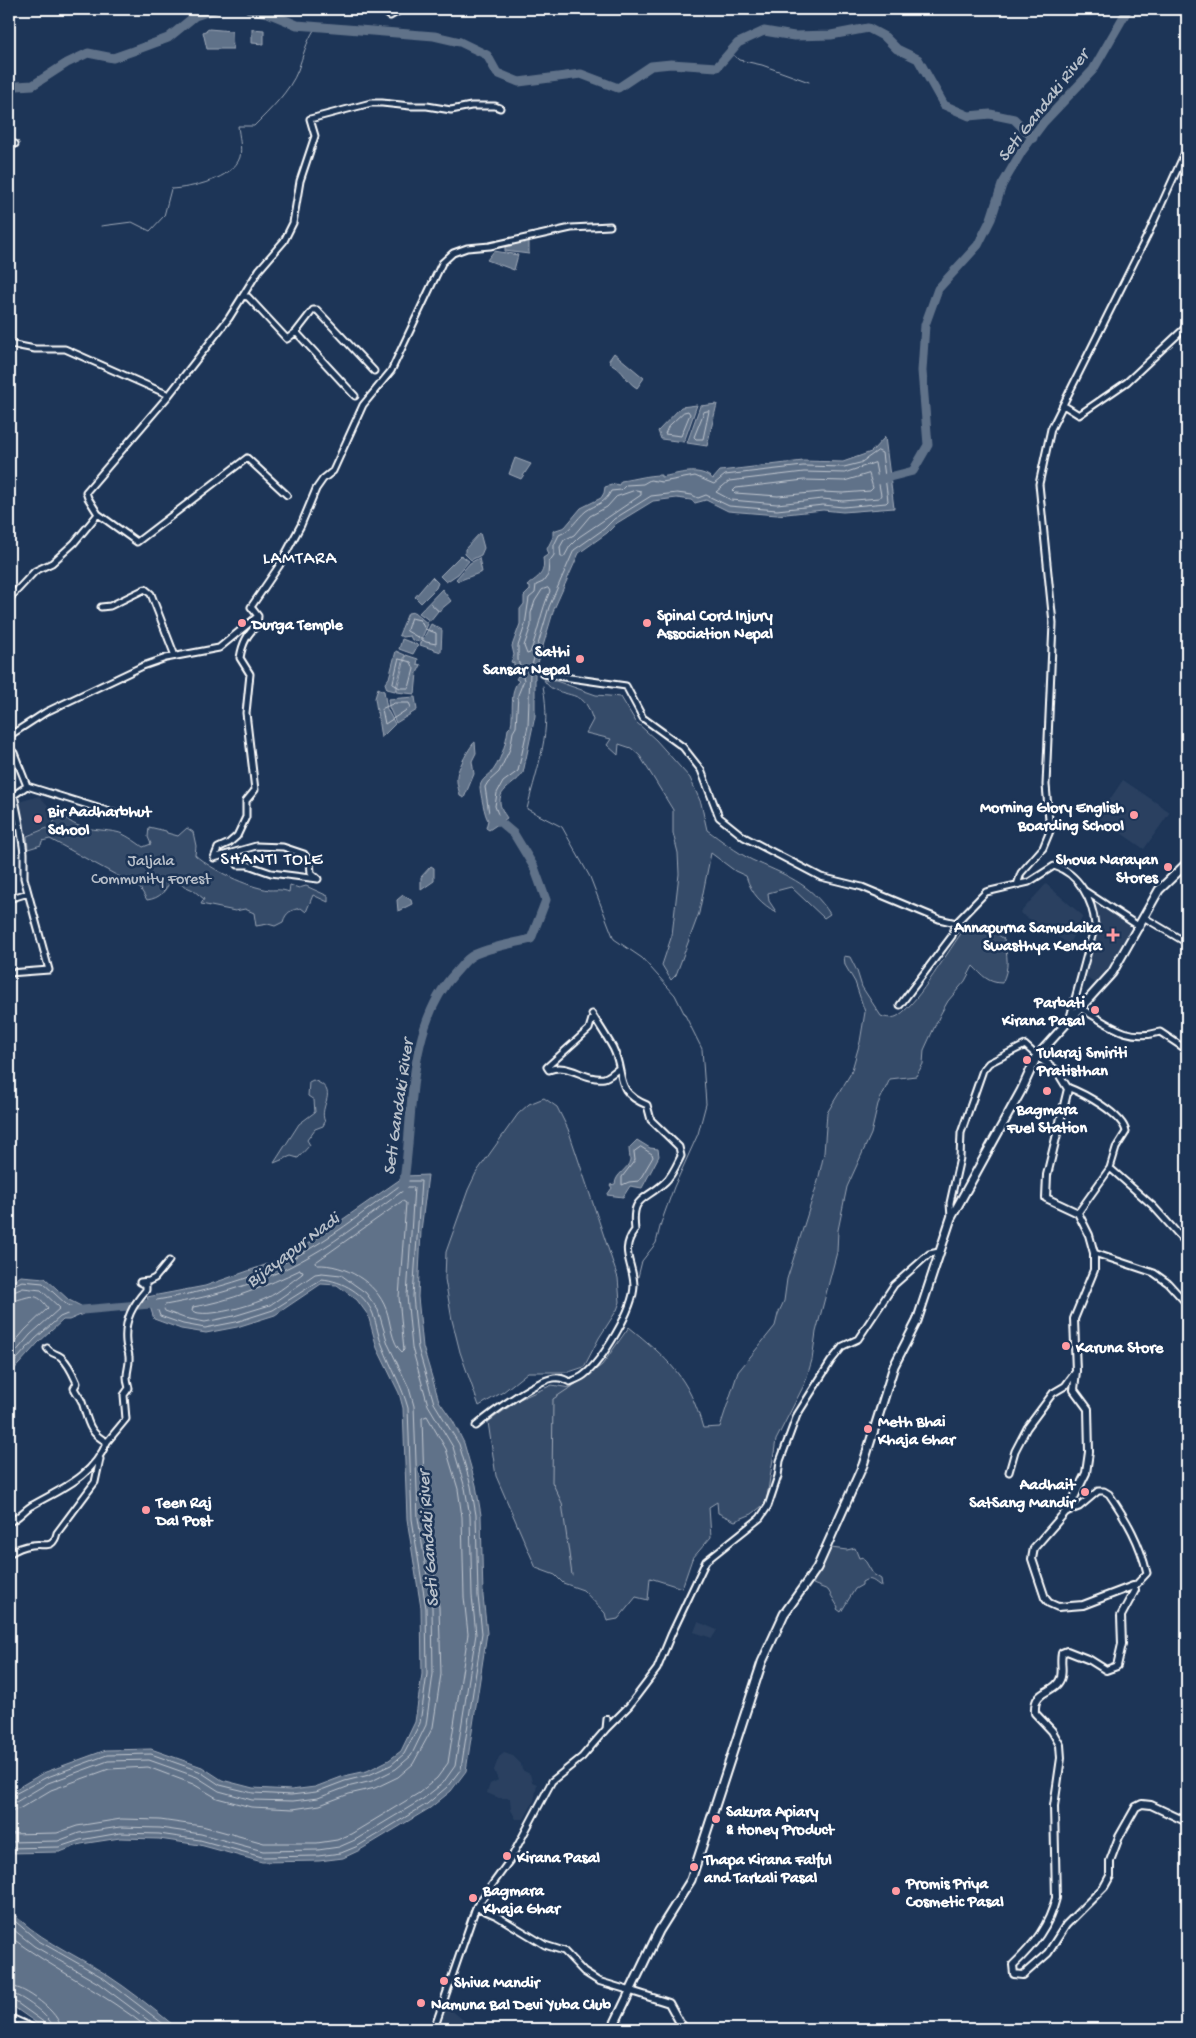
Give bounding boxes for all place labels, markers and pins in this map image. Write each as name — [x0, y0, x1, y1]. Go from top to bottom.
place label: Spinal Cord Injury Association Nepal — [656, 608, 773, 645]
marker: Durga Temple — [236, 617, 248, 629]
place label: Durga Temple — [250, 617, 344, 636]
marker: Spinal Cord Injury Association Nepal — [641, 617, 653, 629]
place label: Sathi Sansar Nepal — [483, 644, 571, 681]
marker: Sathi Sansar Nepal — [574, 653, 586, 665]
place label: Morning Glory English Boarding School — [980, 800, 1124, 837]
place label: Bir Aadharbhut School — [47, 804, 152, 841]
marker: Morning Glory English Boarding School — [1128, 809, 1140, 821]
marker: Bir Aadharbhut School — [32, 813, 44, 825]
place label: Shova Narayan Stores — [1056, 852, 1159, 889]
marker: Shova Narayan Stores — [1162, 861, 1174, 873]
place label: Annapurna Samudaika Swasthya Kendra — [953, 920, 1103, 957]
marker: Annapurna Samudaika Swasthya Kendra — [1106, 928, 1120, 942]
place label: Parbati Kirana Pasal — [1001, 995, 1086, 1032]
marker: Parbati Kirana Pasal — [1089, 1004, 1101, 1016]
place label: Tularaj Smiriti Pratisthan — [1035, 1045, 1128, 1082]
marker: Tularaj Smiriti Pratisthan — [1021, 1054, 1033, 1066]
marker: Bagmara Fuel Station — [1041, 1085, 1053, 1097]
place label: Bagmara Fuel Station — [1006, 1102, 1087, 1139]
marker: Karuna Store — [1060, 1340, 1072, 1352]
place label: Karuna Store — [1075, 1340, 1164, 1359]
place label: Meth Bhai Khaja Ghar — [877, 1414, 957, 1451]
marker: Meth Bhai Khaja Ghar — [862, 1423, 874, 1435]
place label: Aadhait SatSang Mandir — [969, 1477, 1077, 1514]
marker: Aadhait SatSang Mandir — [1079, 1486, 1091, 1498]
place label: Teen Raj Dal Post — [154, 1495, 214, 1532]
marker: Teen Raj Dal Post — [140, 1504, 152, 1516]
place label: Sakura Apiary & Honey Product — [726, 1804, 835, 1841]
marker: Sakura Apiary & Honey Product — [710, 1813, 722, 1825]
marker: Kirana Pasal — [501, 1850, 513, 1862]
place label: Kirana Pasal — [516, 1850, 601, 1869]
place label: Thapa Kirana Falful and Tarkali Pasal — [702, 1851, 832, 1889]
marker: Thapa Kirana Falful and Tarkali Pasal — [688, 1861, 700, 1873]
place label: Promis Priya Cosmetic Pasal — [905, 1876, 1004, 1913]
place label: Bagmara Khaja Ghar — [482, 1883, 562, 1920]
marker: Promis Priya Cosmetic Pasal — [890, 1885, 902, 1897]
marker: Bagmara Khaja Ghar — [467, 1892, 479, 1904]
marker: Shiva Mandir — [438, 1975, 450, 1987]
place label: Shiva Mandir — [454, 1975, 542, 1994]
marker: Namuna Bal Devi Yuba Club — [415, 1997, 427, 2009]
place label: Namuna Bal Devi Yuba Club — [431, 1997, 612, 2016]

